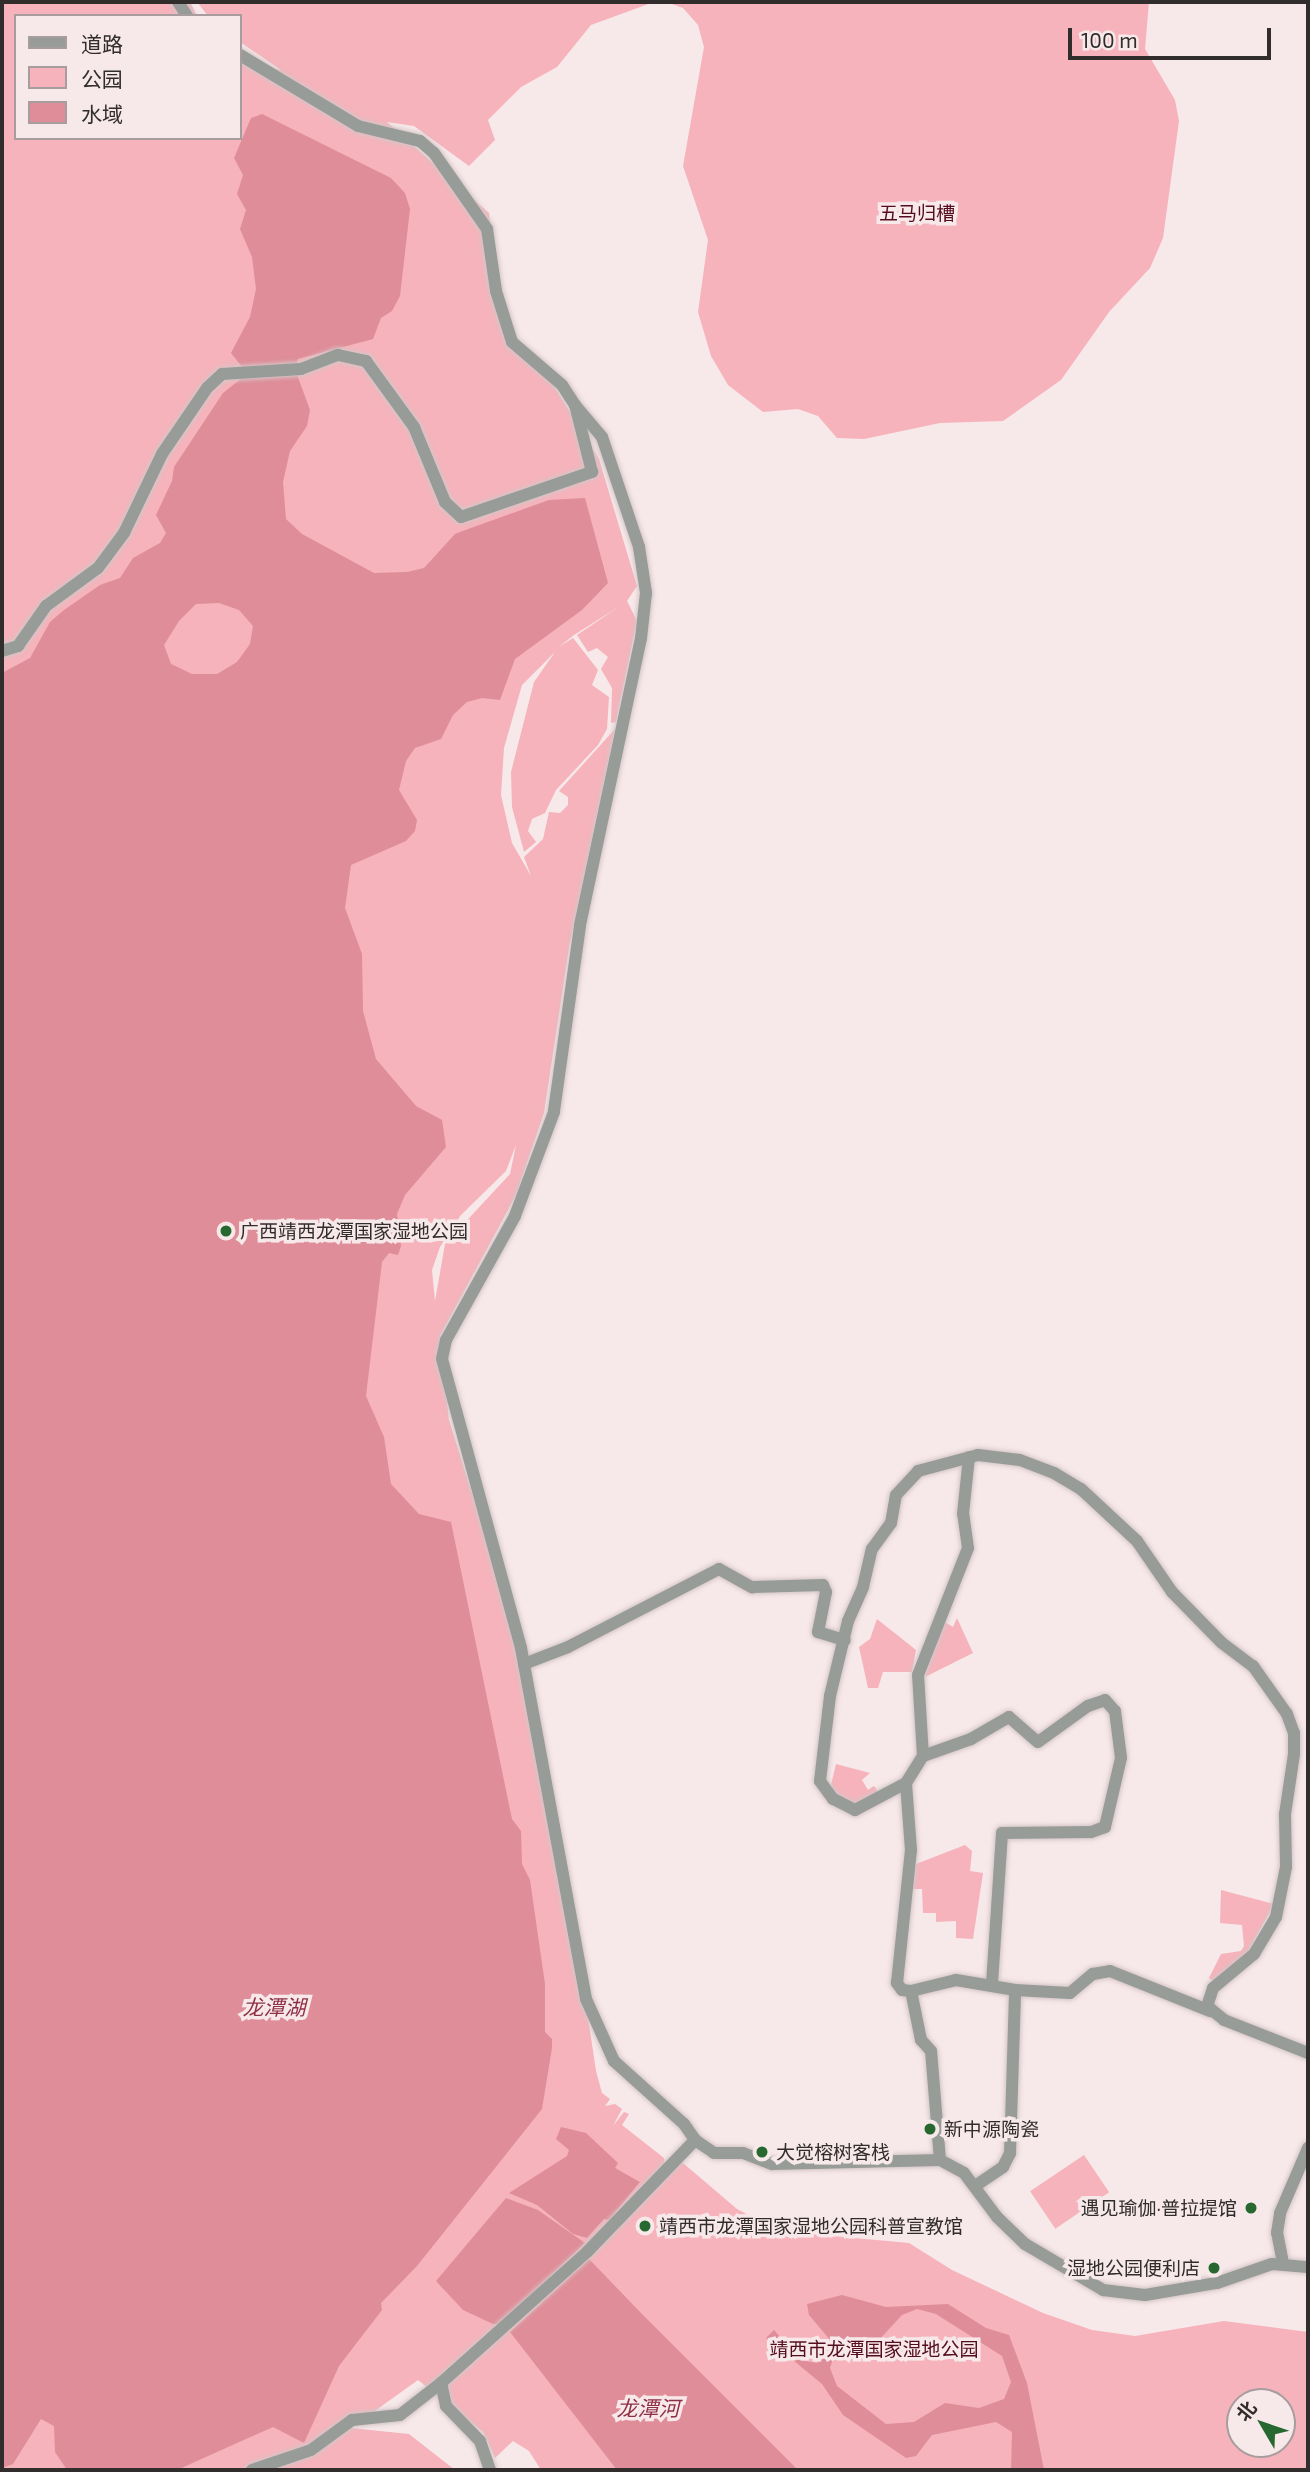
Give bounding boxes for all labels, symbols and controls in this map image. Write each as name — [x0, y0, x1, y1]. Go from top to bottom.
legend — [14, 14, 242, 140]
scale bar — [1072, 14, 1275, 58]
text: 100 m — [1081, 27, 1138, 52]
text: 道路 — [81, 31, 123, 56]
text: 公园 — [81, 66, 123, 91]
text: 水域 — [81, 101, 123, 126]
park label: 五马归槽 — [879, 202, 955, 224]
place label: 广西靖西龙潭国家湿地公园 — [240, 1220, 468, 1242]
marker: 广西靖西龙潭国家湿地公园 — [218, 1223, 234, 1239]
water label: 龙潭湖 — [243, 1994, 305, 2020]
place label: 新中源陶瓷 — [944, 2118, 1039, 2140]
marker: 新中源陶瓷 — [922, 2121, 938, 2137]
place label: 大觉榕树客栈 — [776, 2141, 890, 2163]
marker: 大觉榕树客栈 — [754, 2144, 770, 2160]
place label: 遇见瑜伽·普拉提馆 — [1081, 2197, 1237, 2219]
marker: 遇见瑜伽·普拉提馆 — [1243, 2200, 1259, 2216]
place label: 靖西市龙潭国家湿地公园科普宣教馆 — [659, 2215, 963, 2237]
marker: 靖西市龙潭国家湿地公园科普宣教馆 — [637, 2218, 653, 2234]
place label: 湿地公园便利店 — [1067, 2257, 1200, 2279]
marker: 湿地公园便利店 — [1206, 2260, 1222, 2276]
park label: 靖西市龙潭国家湿地公园 — [770, 2338, 978, 2360]
north arrow — [1226, 2388, 1296, 2458]
water label: 龙潭河 — [617, 2395, 679, 2421]
text: 北 — [1231, 2396, 1261, 2425]

